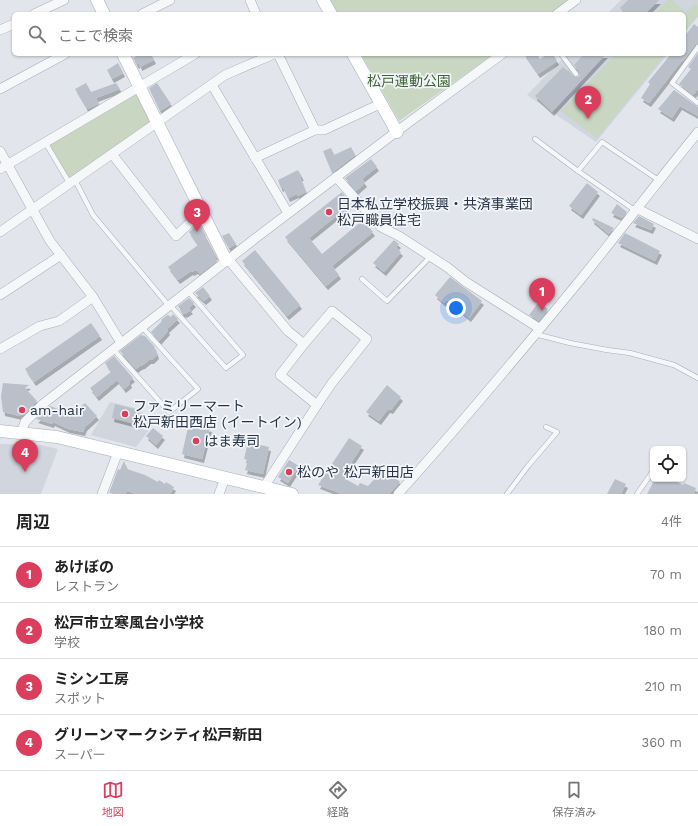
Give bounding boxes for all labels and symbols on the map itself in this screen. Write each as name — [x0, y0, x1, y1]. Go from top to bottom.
park label: 松戸運動公園 — [367, 73, 451, 89]
pin: 2 — [575, 86, 601, 119]
place label: 日本私立学校振興・共済事業団 松戸職員住宅 — [337, 196, 533, 228]
pin: 3 — [184, 199, 210, 232]
marker: 日本私立学校振興・共済事業団 松戸職員住宅 — [324, 207, 334, 217]
pin: 1 — [529, 278, 555, 311]
your location — [446, 298, 466, 318]
place label: ファミリーマート 松戸新田西店 (イートイン) — [133, 398, 302, 430]
place label: am-hair — [30, 402, 85, 418]
marker: am-hair — [17, 405, 27, 415]
marker: ファミリーマート 松戸新田西店 (イートイン) — [120, 409, 130, 419]
place label: はま寿司 — [204, 433, 260, 449]
marker: はま寿司 — [191, 436, 201, 446]
pin: 4 — [12, 439, 38, 472]
place label: 松のや 松戸新田店 — [297, 464, 414, 480]
marker: 松のや 松戸新田店 — [284, 467, 294, 477]

